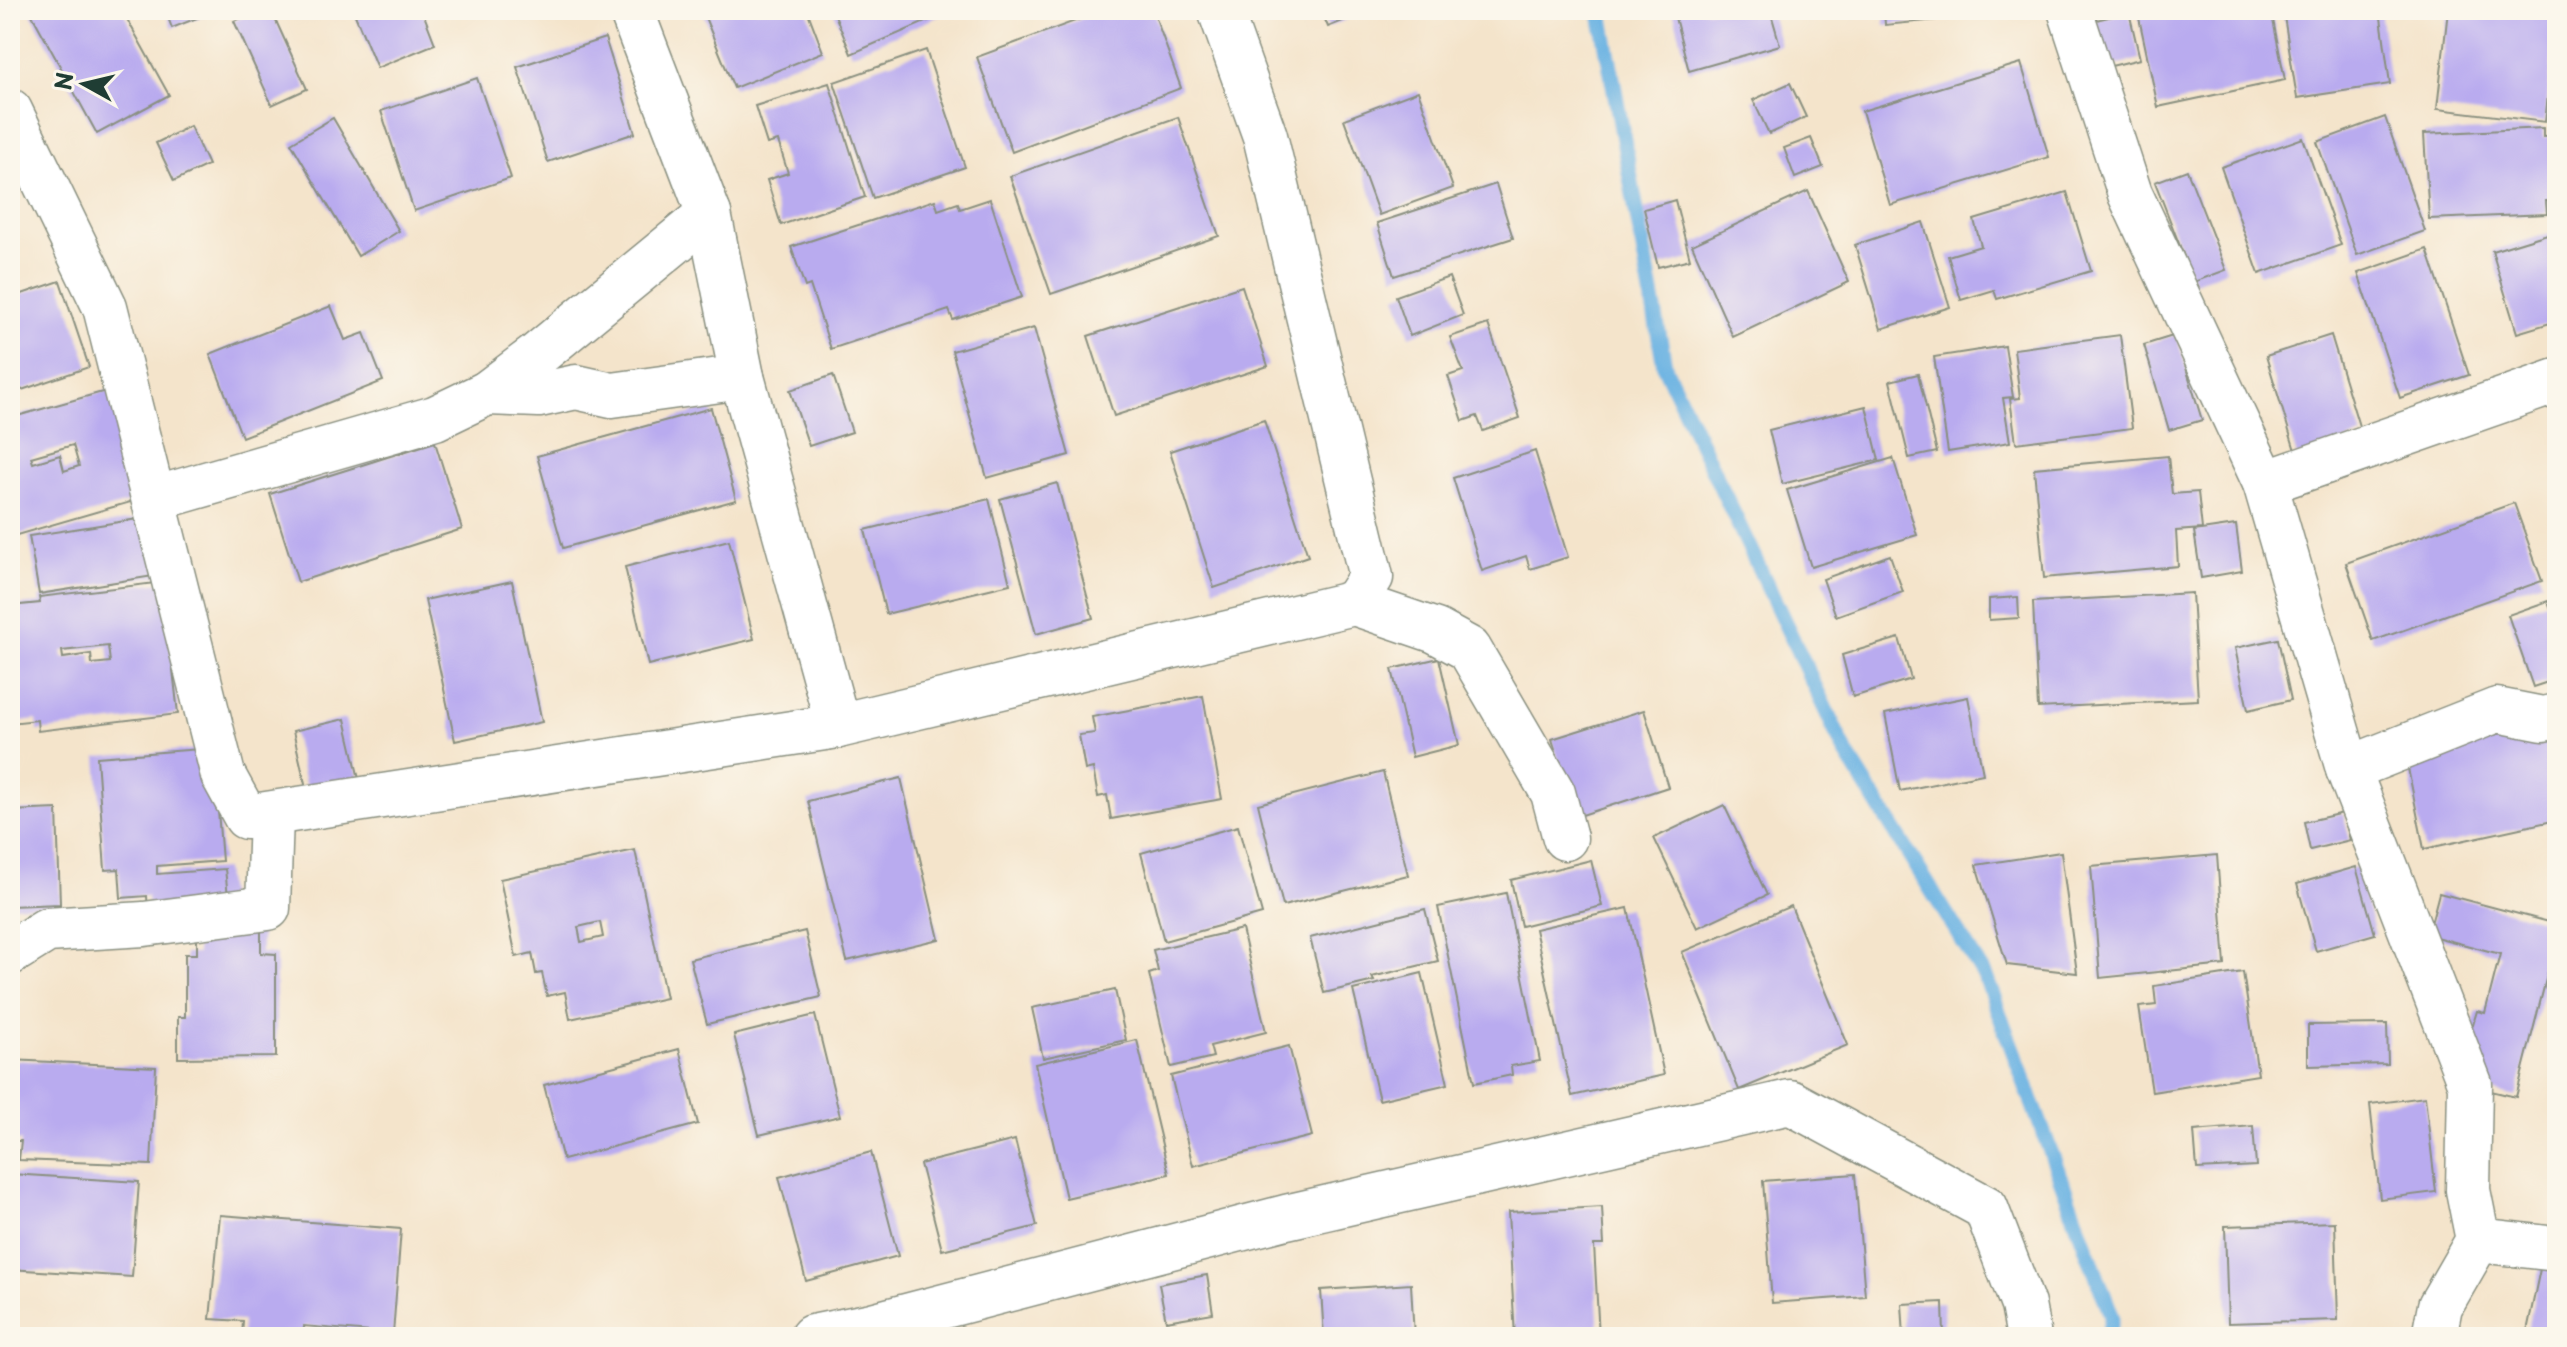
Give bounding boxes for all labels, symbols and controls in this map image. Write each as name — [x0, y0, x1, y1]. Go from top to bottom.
north arrow — [44, 44, 124, 124]
text: N — [45, 70, 80, 92]

